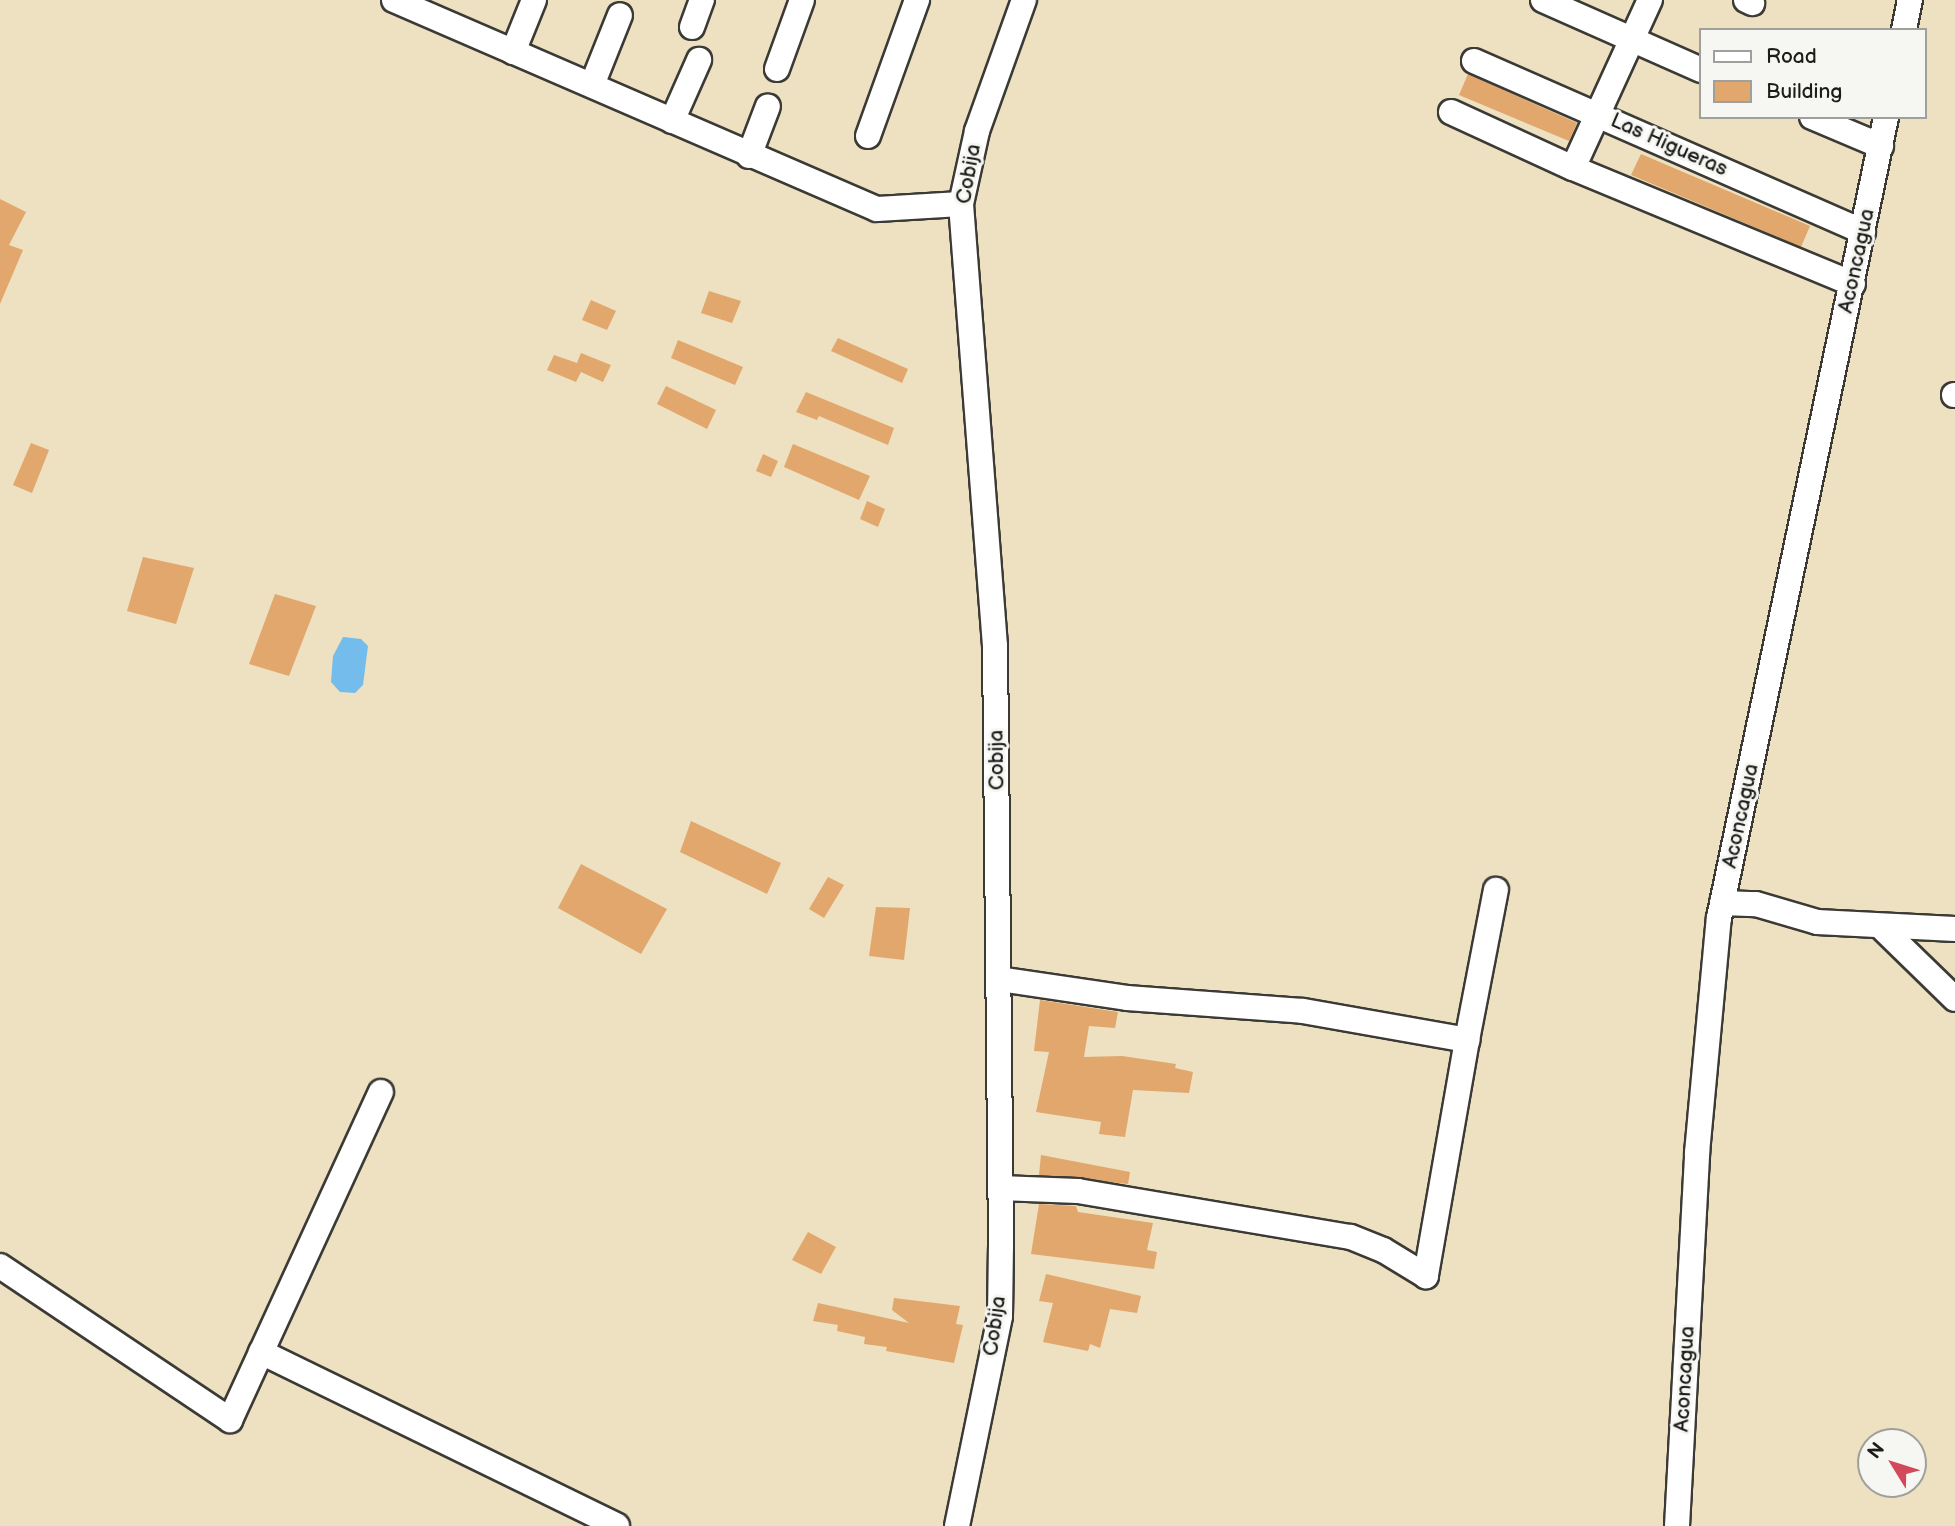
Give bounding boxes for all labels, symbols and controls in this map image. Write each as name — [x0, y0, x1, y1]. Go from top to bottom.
legend — [1700, 28, 1927, 119]
text: Road — [1766, 44, 1817, 69]
text: Building — [1766, 79, 1842, 104]
street label: Las Higueras — [1607, 108, 1731, 182]
street label: Cobija — [951, 142, 987, 206]
street label: Aconcagua — [1834, 206, 1880, 316]
street label: Cobija — [984, 730, 1010, 790]
street label: Aconcagua — [1718, 761, 1764, 871]
street label: Cobija — [978, 1294, 1012, 1358]
street label: Aconcagua — [1670, 1325, 1700, 1433]
north arrow — [1857, 1428, 1927, 1498]
text: N — [1863, 1438, 1890, 1464]

